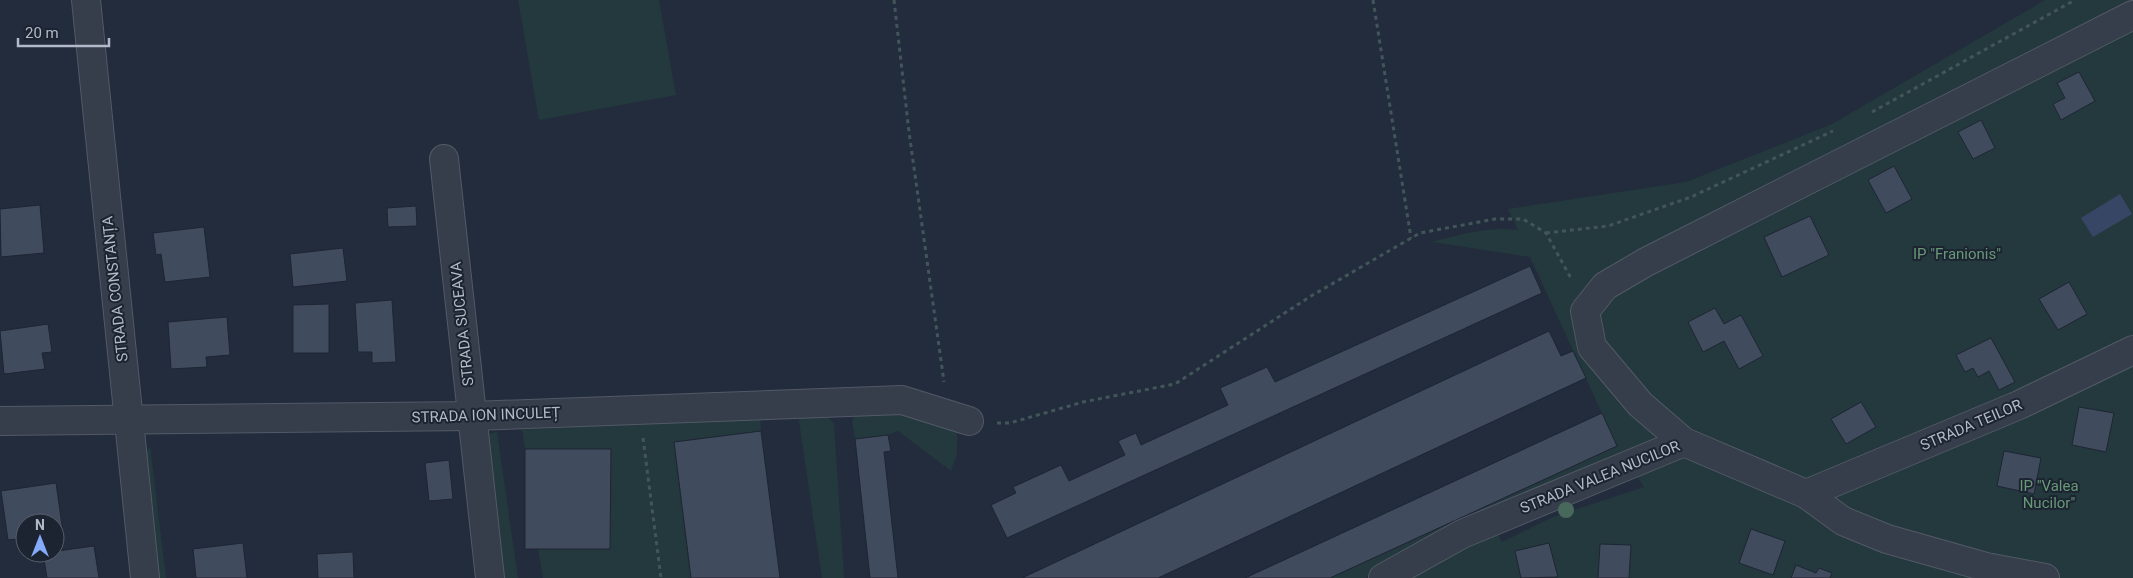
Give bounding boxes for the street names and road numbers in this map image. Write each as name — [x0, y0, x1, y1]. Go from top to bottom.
street label: STRADA CONSTANȚA — [98, 215, 132, 363]
street label: STRADA SUCEAVA — [446, 261, 477, 387]
street label: STRADA TEILOR — [1918, 396, 2024, 454]
street label: STRADA ION INCULEȚ — [411, 403, 561, 427]
street label: STRADA VALEA NUCILOR — [1518, 437, 1682, 517]

